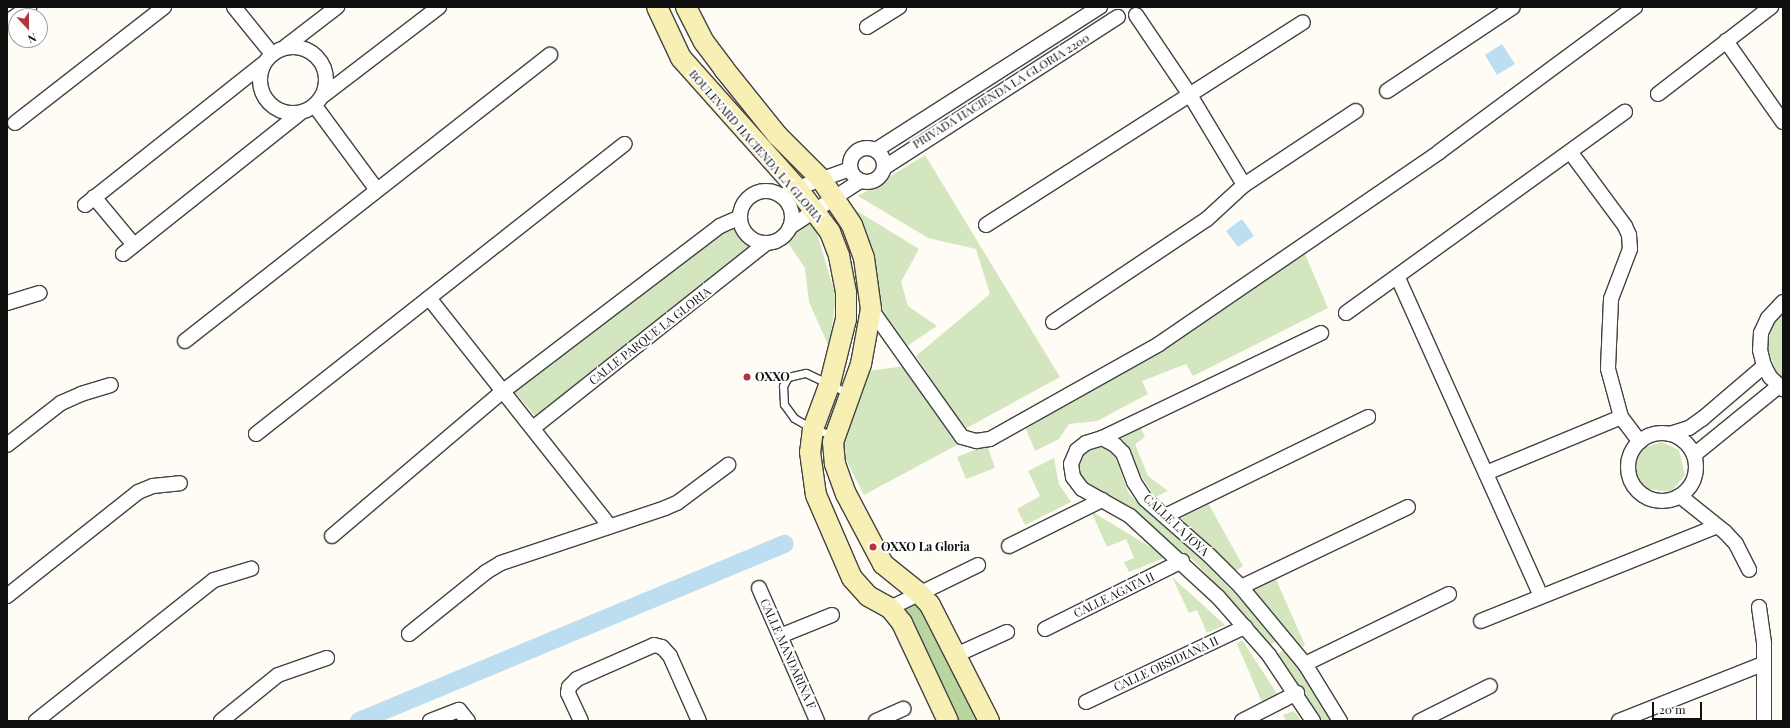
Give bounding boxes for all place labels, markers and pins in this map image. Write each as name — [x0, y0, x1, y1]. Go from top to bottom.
place label: OXXO — [755, 370, 790, 384]
marker: OXXO — [742, 372, 752, 382]
place label: OXXO La Gloria — [881, 540, 970, 554]
marker: OXXO La Gloria — [868, 542, 878, 552]

